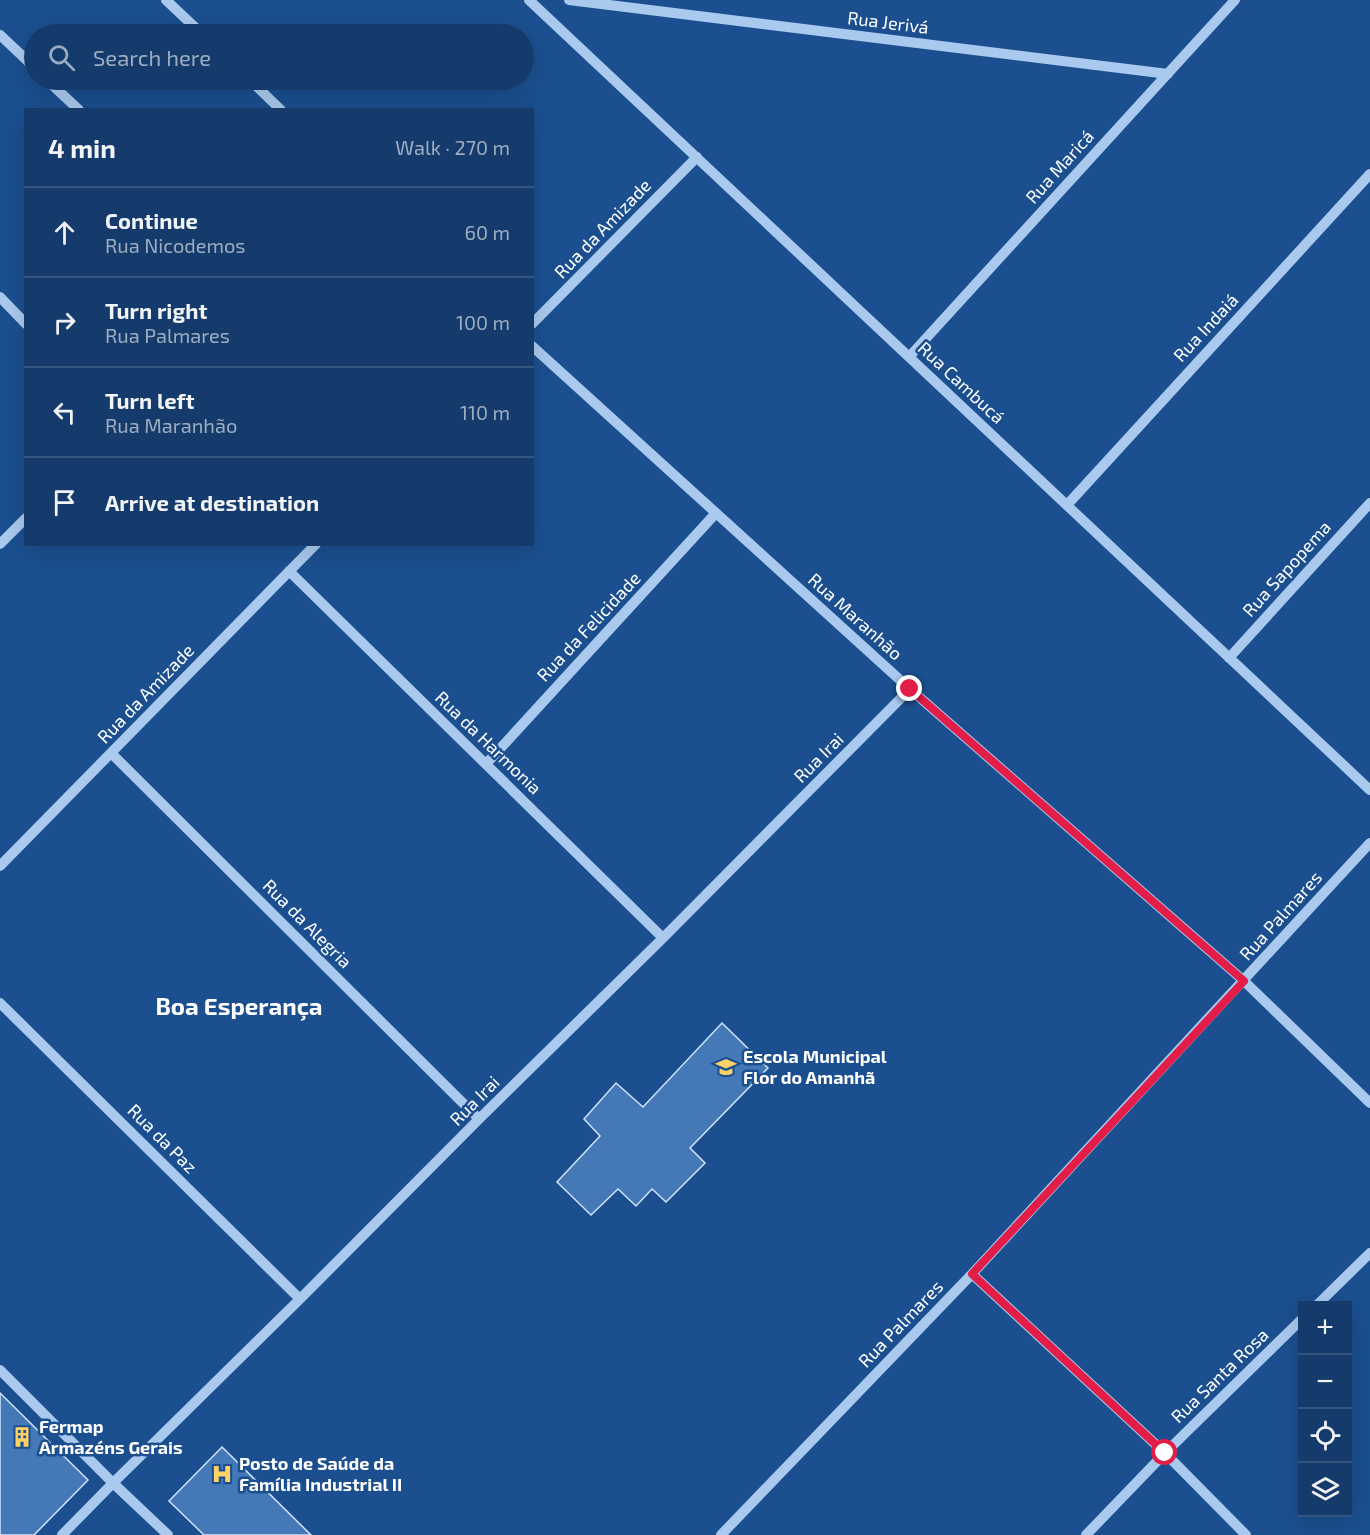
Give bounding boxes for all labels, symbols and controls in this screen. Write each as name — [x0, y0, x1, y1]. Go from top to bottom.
street label: Rua Jerivá — [846, 6, 930, 38]
search box — [24, 24, 534, 90]
icon: search — [45, 41, 78, 74]
text: Search here — [93, 44, 211, 70]
street label: Rua Maricá — [1021, 125, 1098, 208]
text: 4 min — [48, 132, 116, 163]
text: Walk · 270 m — [395, 135, 510, 159]
street label: Rua da Amizade — [549, 174, 655, 283]
text: Continue — [105, 207, 198, 233]
icon: ahead — [48, 216, 81, 249]
text: 60 m — [465, 220, 510, 244]
text: Rua Nicodemos — [105, 233, 245, 257]
street label: Rua Indaiá — [1168, 289, 1242, 366]
text: Turn right — [105, 297, 207, 323]
icon: right — [48, 306, 81, 339]
text: 100 m — [456, 310, 510, 334]
text: Rua Palmares — [105, 323, 230, 347]
street label: Rua Cambucá — [914, 337, 1010, 428]
text: Turn left — [105, 387, 194, 413]
icon: left — [48, 396, 81, 429]
text: 110 m — [460, 400, 510, 424]
text: Rua Maranhão — [105, 413, 237, 437]
icon: arrive — [48, 486, 81, 519]
text: Arrive at destination — [105, 489, 319, 515]
street label: Rua Sapopema — [1237, 516, 1335, 621]
street label: Rua da Felicidade — [532, 567, 645, 686]
street label: Rua Maranhão — [804, 568, 907, 664]
street label: Rua da Amizade — [92, 639, 198, 748]
route end — [896, 675, 922, 701]
street label: Rua da Harmonia — [431, 686, 546, 799]
street label: Rua Irai — [789, 728, 848, 787]
street label: Rua Palmares — [1234, 866, 1326, 964]
street label: Rua da Alegria — [259, 874, 357, 972]
district label: Boa Esperança — [155, 991, 323, 1021]
place label: Escola Municipal Flor do Amanhã — [743, 1045, 887, 1088]
school or university icon: Escola Municipal Flor do Amanhã — [714, 1055, 738, 1079]
street label: Rua Irai — [445, 1071, 504, 1130]
street label: Rua da Paz — [123, 1099, 202, 1178]
street label: Rua Palmares — [853, 1275, 947, 1371]
map controls — [1298, 1301, 1352, 1517]
button: + — [1298, 1301, 1352, 1355]
street label: Rua Santa Rosa — [1166, 1323, 1273, 1427]
button: − — [1298, 1355, 1352, 1409]
button: locate — [1298, 1409, 1352, 1463]
place label: Fermap Armazéns Gerais — [39, 1415, 183, 1458]
building icon: Fermap Armazéns Gerais — [10, 1425, 34, 1449]
route start — [1151, 1439, 1177, 1465]
place label: Posto de Saúde da Família Industrial II — [239, 1452, 402, 1495]
hospital icon: Posto de Saúde da Família Industrial II — [210, 1462, 234, 1486]
button: layers — [1298, 1463, 1352, 1517]

